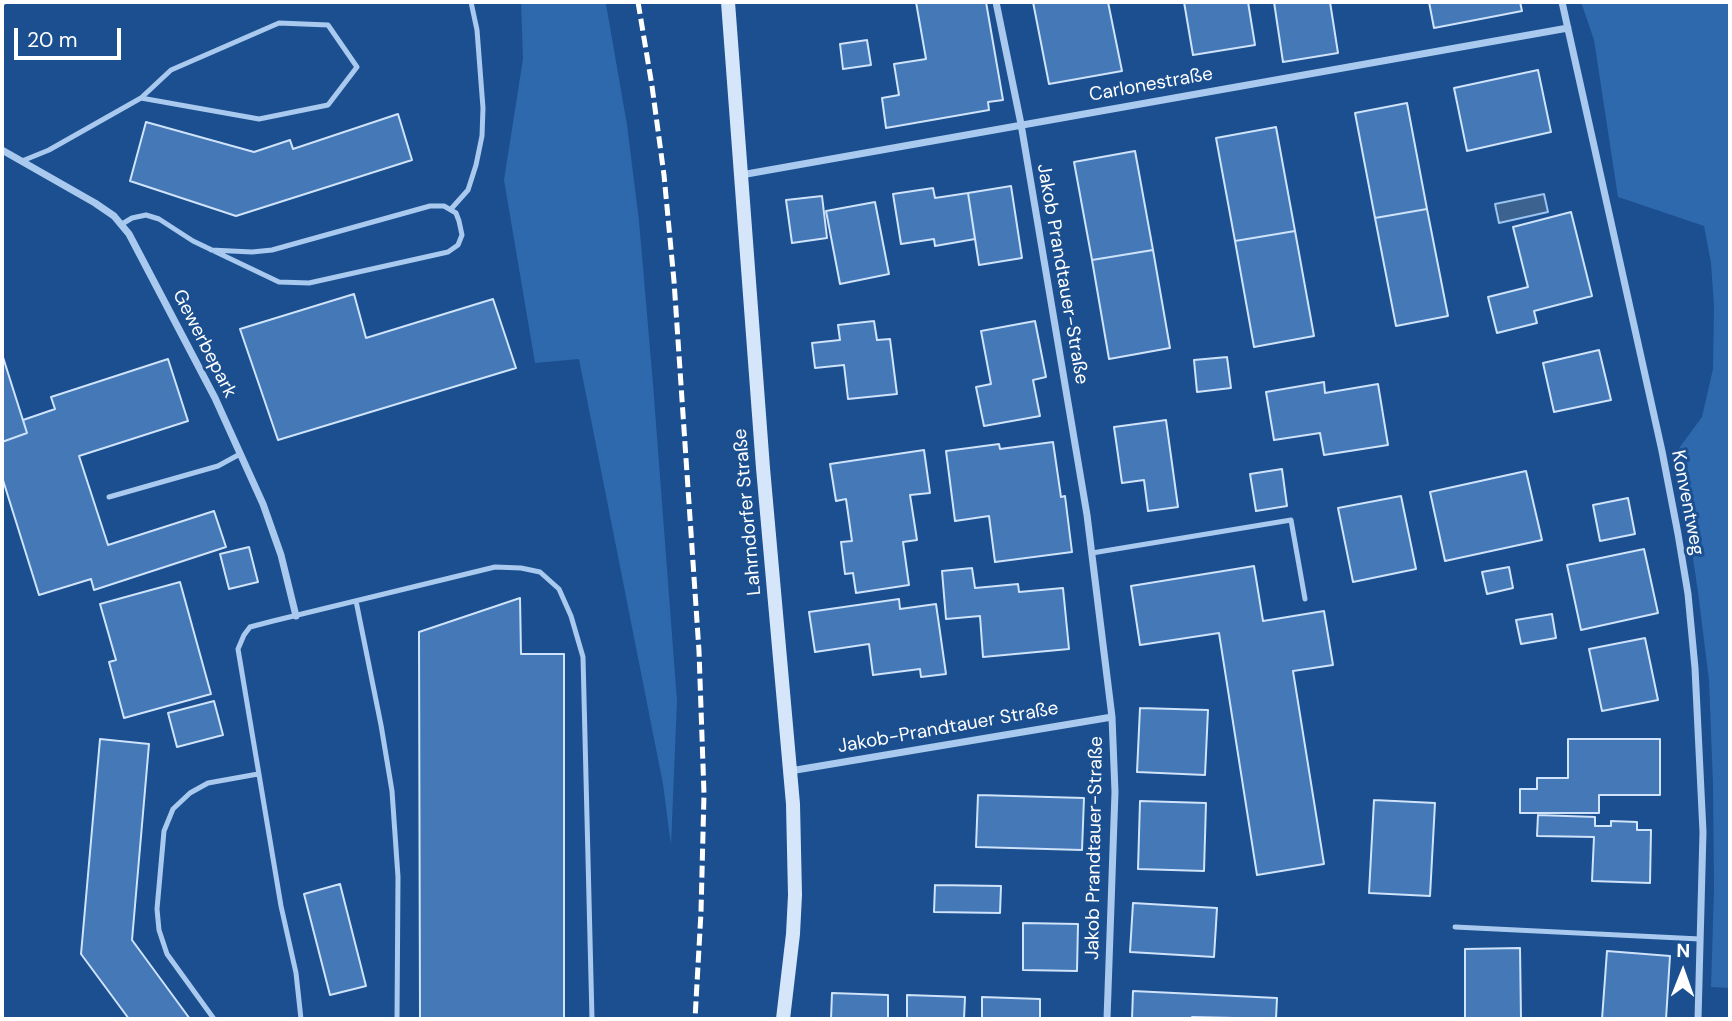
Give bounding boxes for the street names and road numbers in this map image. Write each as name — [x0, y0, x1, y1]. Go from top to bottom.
street label: Carlonestraße — [1087, 63, 1215, 107]
street label: Jakob Prandtauer-Straße — [1031, 162, 1093, 386]
street label: Gewerbepark — [167, 286, 241, 402]
street label: Lahrndorfer Straße — [729, 428, 767, 596]
street label: Konventweg — [1666, 448, 1708, 558]
street label: Jakob-Prandtauer Straße — [836, 697, 1060, 759]
street label: Jakob Prandtauer-Straße — [1082, 736, 1108, 960]

